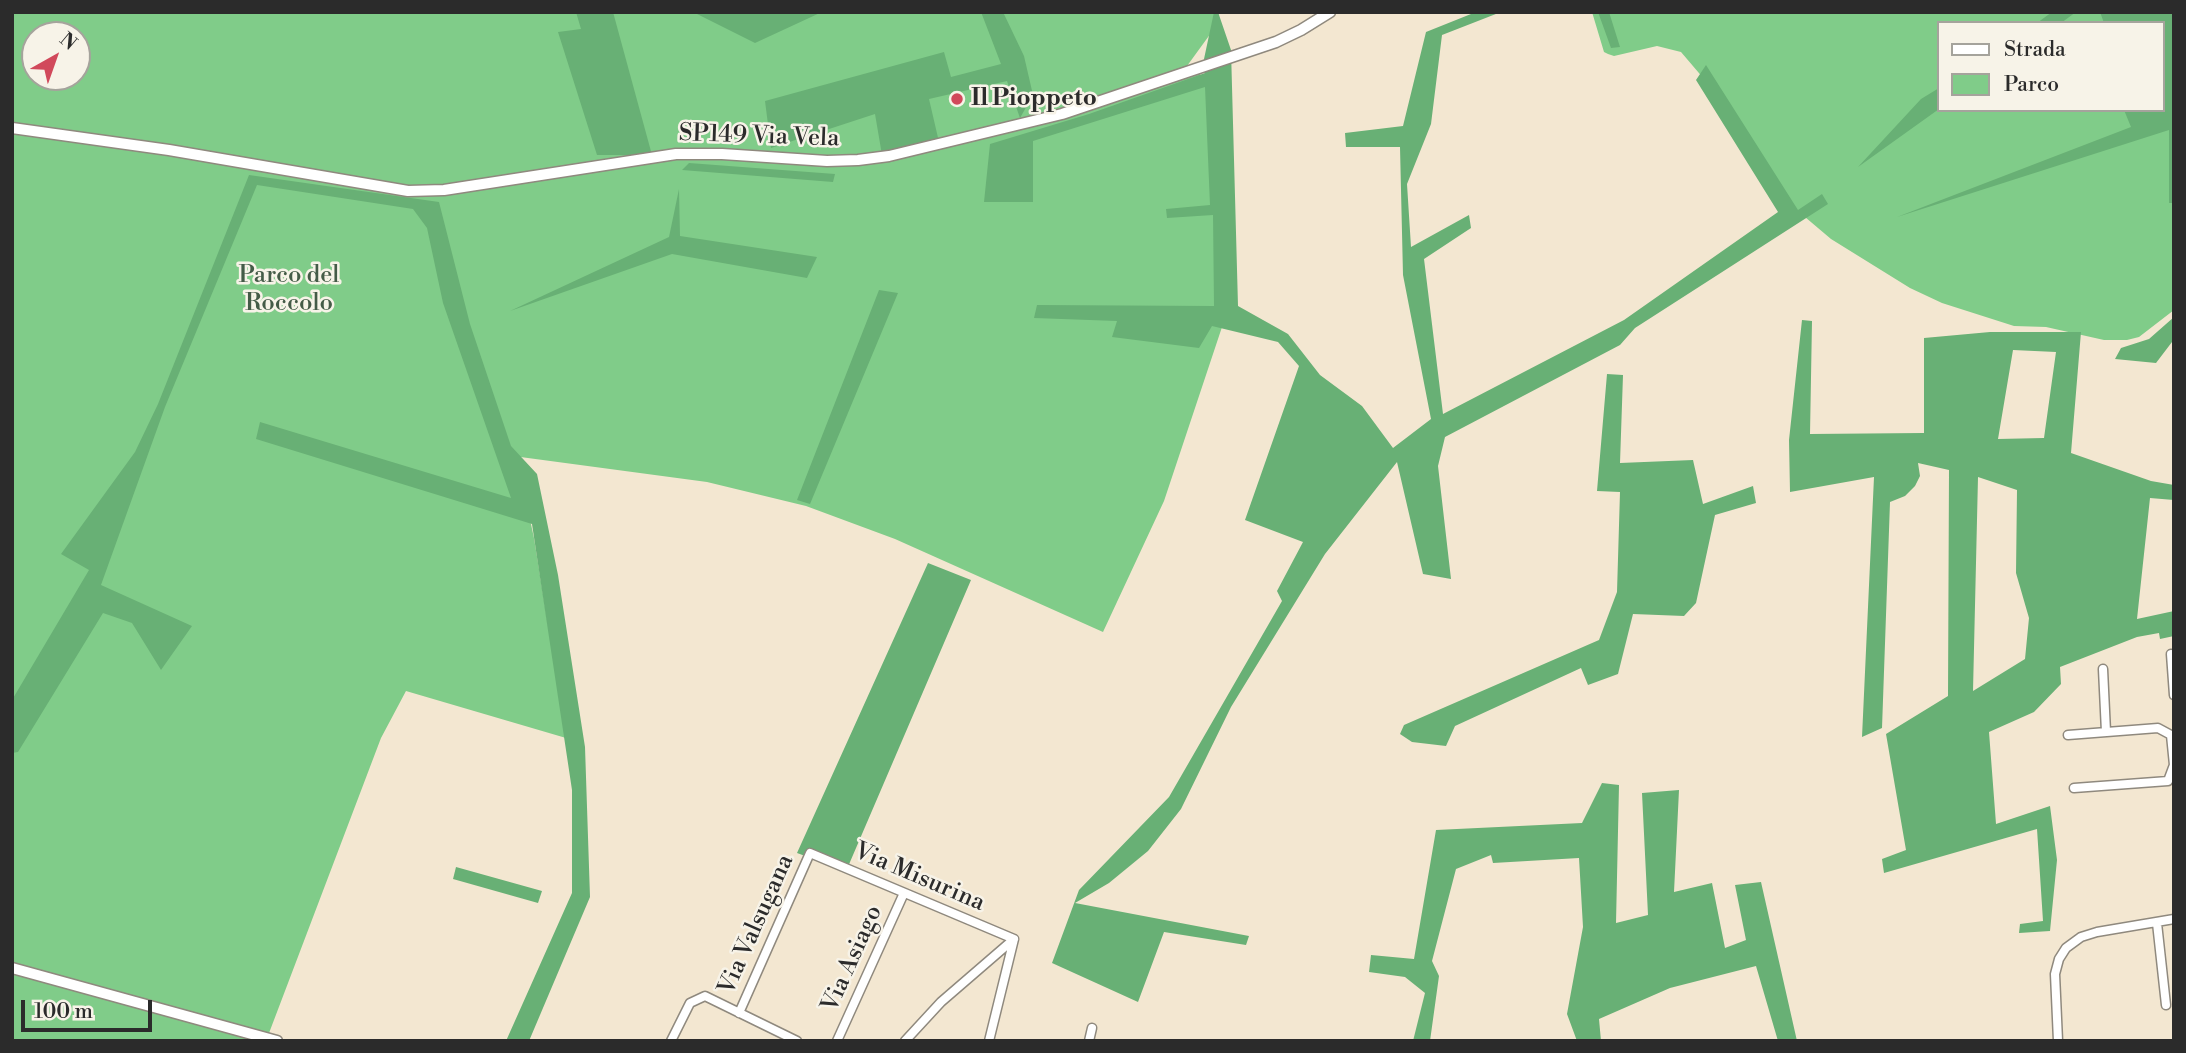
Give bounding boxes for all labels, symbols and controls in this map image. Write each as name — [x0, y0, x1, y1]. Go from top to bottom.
north arrow — [21, 21, 91, 91]
legend — [1938, 21, 2165, 112]
text: N — [55, 27, 82, 55]
text: Strada — [2004, 37, 2066, 63]
text: Parco — [2004, 72, 2059, 98]
place label: Il Pioppeto — [971, 85, 1097, 113]
marker: Il Pioppeto — [949, 91, 965, 107]
street label: SP149 Via Vela — [678, 120, 840, 154]
park label: Parco del Roccolo — [239, 262, 339, 318]
street label: Via Misurina — [849, 838, 989, 918]
street label: Via Valsugana — [713, 850, 801, 1000]
street label: Via Asiago — [817, 901, 889, 1017]
scale bar — [24, 986, 156, 1030]
text: 100 m — [34, 999, 93, 1025]

